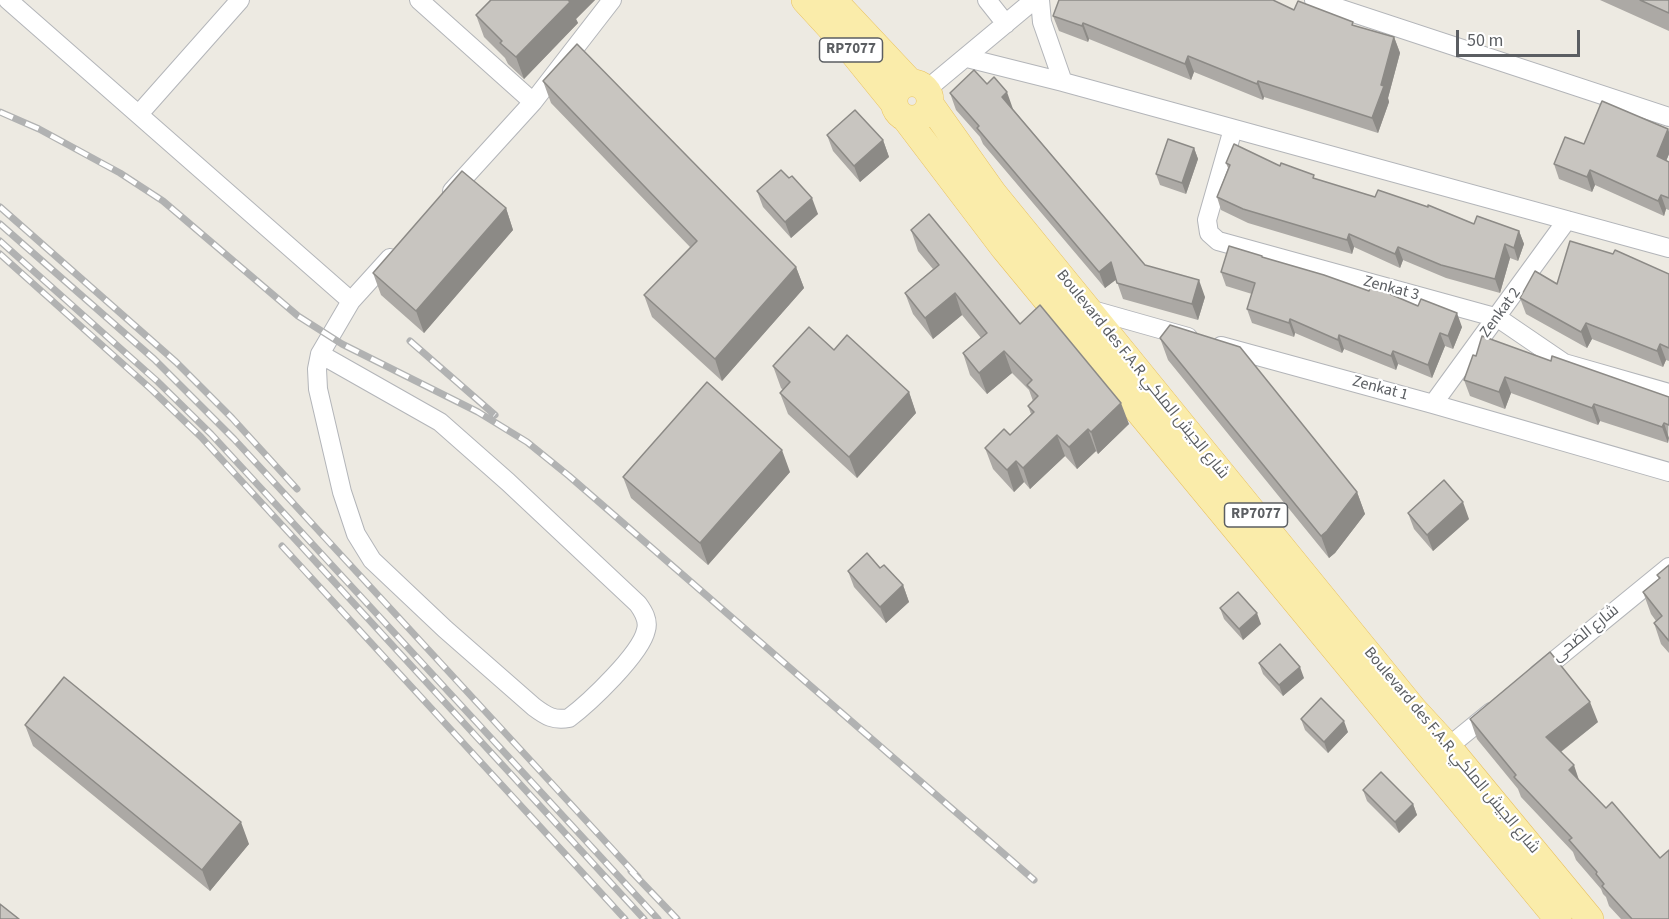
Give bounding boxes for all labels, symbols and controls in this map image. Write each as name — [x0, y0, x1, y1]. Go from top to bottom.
scale bar — [1459, 18, 1584, 56]
text: 50 m — [1467, 28, 1503, 53]
road number: RP7077 — [820, 38, 882, 62]
street label: Boulevard des F.A.R شارع الجيش الملكي — [1052, 267, 1232, 483]
street label: Zenkat 3 — [1361, 272, 1421, 306]
street label: Zenkat 2 — [1476, 284, 1526, 342]
street label: Zenkat 1 — [1350, 372, 1410, 406]
road number: RP7077 — [1224, 503, 1288, 527]
street label: شارع الضحى — [1549, 601, 1623, 667]
street label: Boulevard des F.A.R شارع الجيش الملكي — [1359, 644, 1543, 858]

